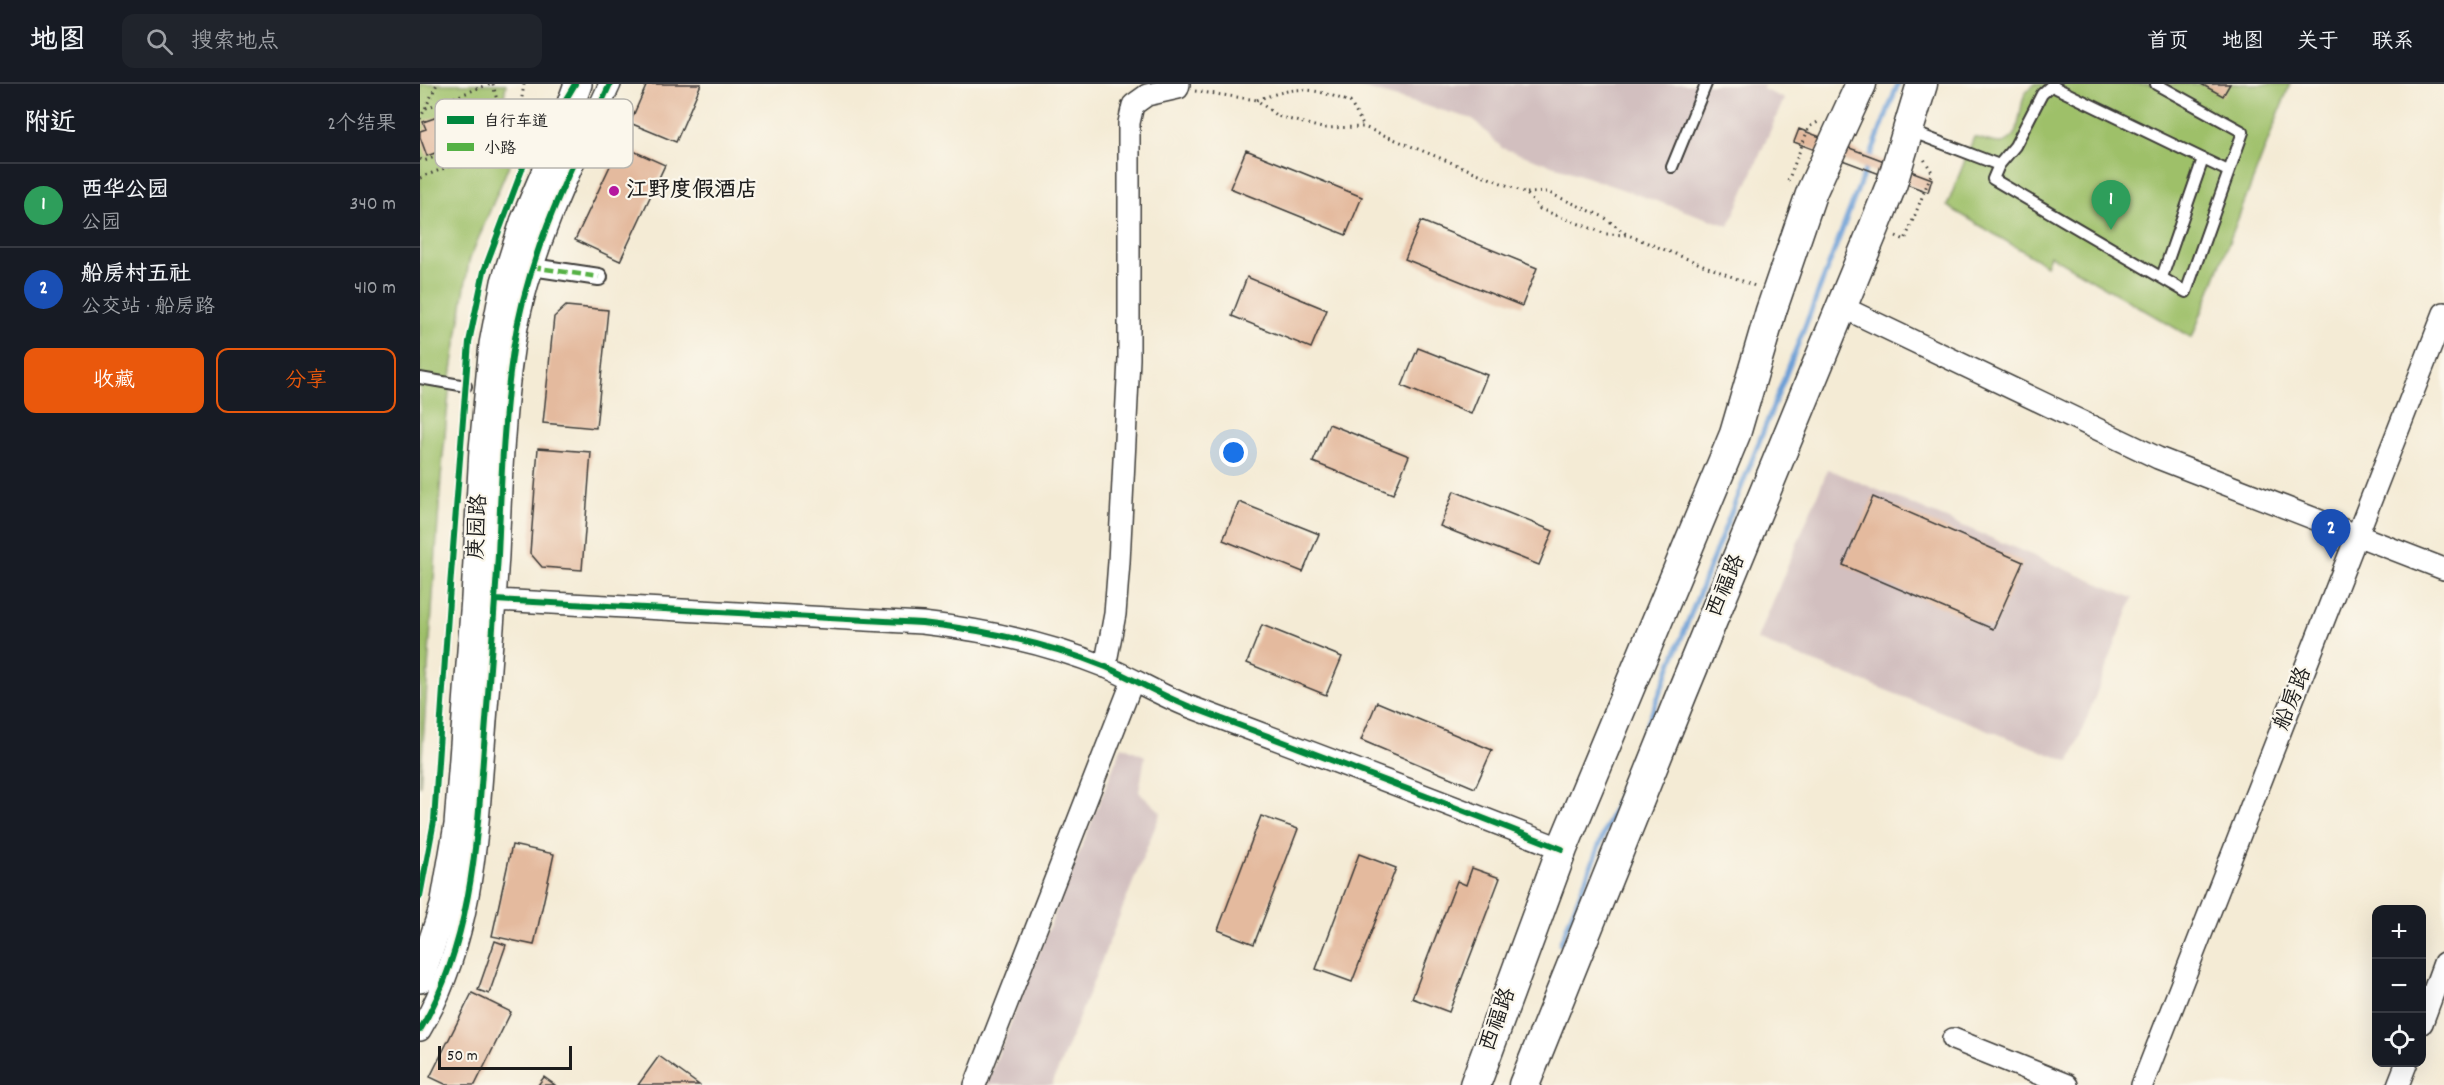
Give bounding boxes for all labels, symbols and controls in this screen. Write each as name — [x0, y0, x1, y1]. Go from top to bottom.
search box — [122, 14, 542, 68]
text: 地图 — [30, 23, 86, 63]
icon: search — [143, 25, 176, 58]
text: 搜索地点 — [191, 27, 279, 58]
text: 首页 — [2147, 28, 2189, 58]
text: 地图 — [2222, 28, 2264, 58]
text: 关于 — [2297, 28, 2339, 58]
text: 联系 — [2372, 28, 2414, 58]
legend — [435, 99, 633, 168]
text: 附近 — [24, 106, 76, 143]
text: 2个结果 — [327, 111, 396, 139]
text: 自行车道 — [484, 111, 548, 134]
text: 小路 — [484, 138, 516, 161]
text: 西华公园 — [81, 176, 169, 207]
place label: 江野度假酒店 — [626, 176, 758, 207]
pin: 1 — [2092, 180, 2130, 230]
marker: 江野度假酒店 — [607, 184, 621, 198]
text: 1 — [41, 191, 46, 219]
text: 340 m — [350, 191, 396, 219]
text: 公园 — [81, 210, 121, 238]
text: 船房村五社 — [81, 260, 191, 291]
text: 2 — [39, 275, 48, 303]
text: 410 m — [354, 275, 396, 303]
text: 公交站 · 船房路 — [81, 294, 215, 322]
button: 收藏 — [24, 348, 204, 413]
button: 分享 — [216, 348, 396, 413]
your location — [1219, 438, 1248, 467]
street label: 庚园路 — [462, 493, 496, 561]
pin: 2 — [2312, 510, 2350, 559]
street label: 西福路 — [1700, 550, 1754, 622]
street label: 船房路 — [2267, 663, 2321, 735]
map controls — [2372, 905, 2426, 1067]
button: + — [2372, 905, 2426, 959]
button: − — [2372, 959, 2426, 1013]
street label: 西福路 — [1473, 984, 1525, 1056]
button: locate — [2372, 1013, 2426, 1067]
scale bar — [438, 1043, 572, 1070]
text: 50 m — [447, 1045, 478, 1068]

